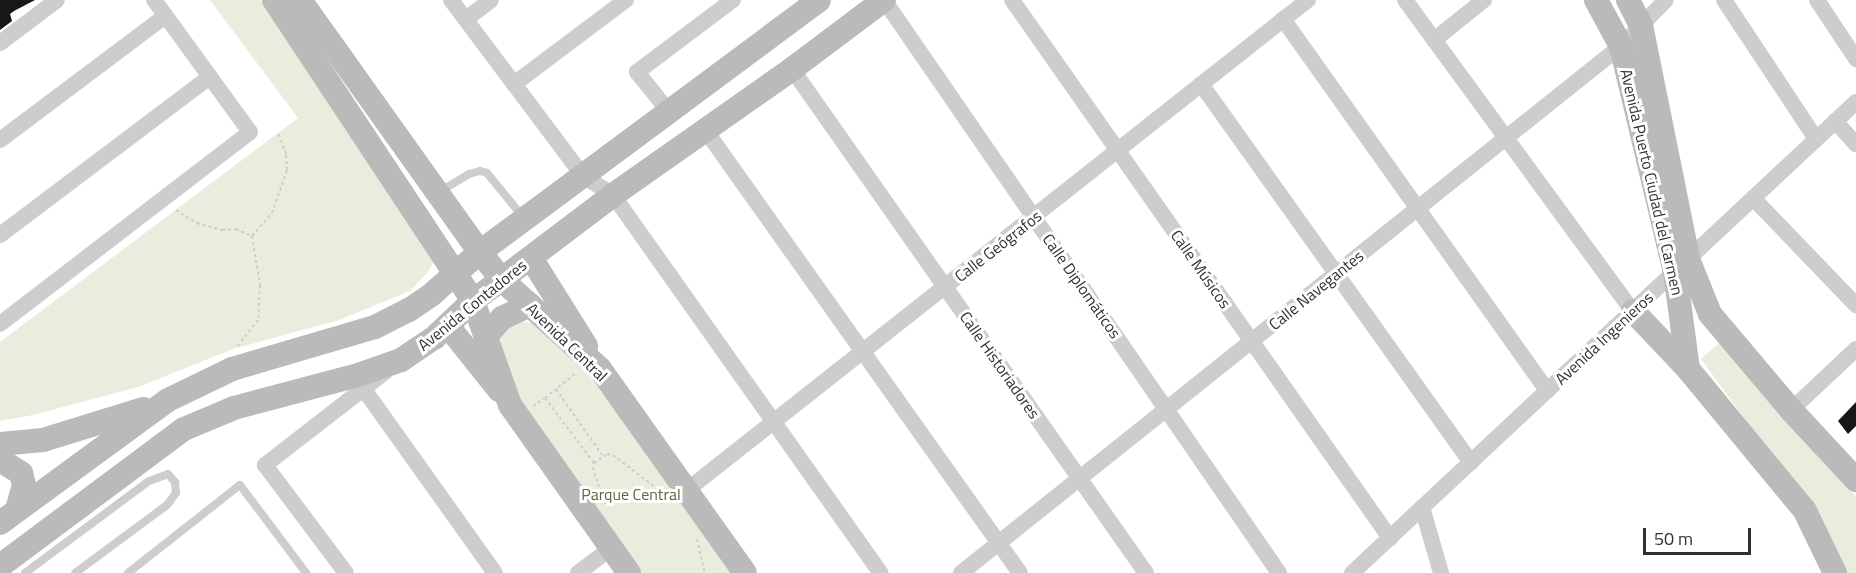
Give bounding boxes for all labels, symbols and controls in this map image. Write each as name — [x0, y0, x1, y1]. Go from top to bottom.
street label: Avenida Puerto Ciudad del Carmen — [1617, 67, 1687, 297]
street label: Calle Geógrafos — [951, 206, 1045, 286]
street label: Calle Músicos — [1167, 226, 1235, 312]
street label: Calle Diplomáticos — [1039, 230, 1125, 342]
street label: Calle Navegantes — [1265, 246, 1367, 334]
street label: Avenida Contadores — [414, 255, 530, 355]
street label: Avenida Ingenieros — [1551, 288, 1657, 388]
street label: Avenida Central — [523, 299, 611, 385]
street label: Calle Historiadores — [956, 308, 1044, 422]
park label: Parque Central — [581, 484, 681, 504]
scale bar — [1646, 516, 1754, 554]
text: 50 m — [1654, 525, 1693, 552]

